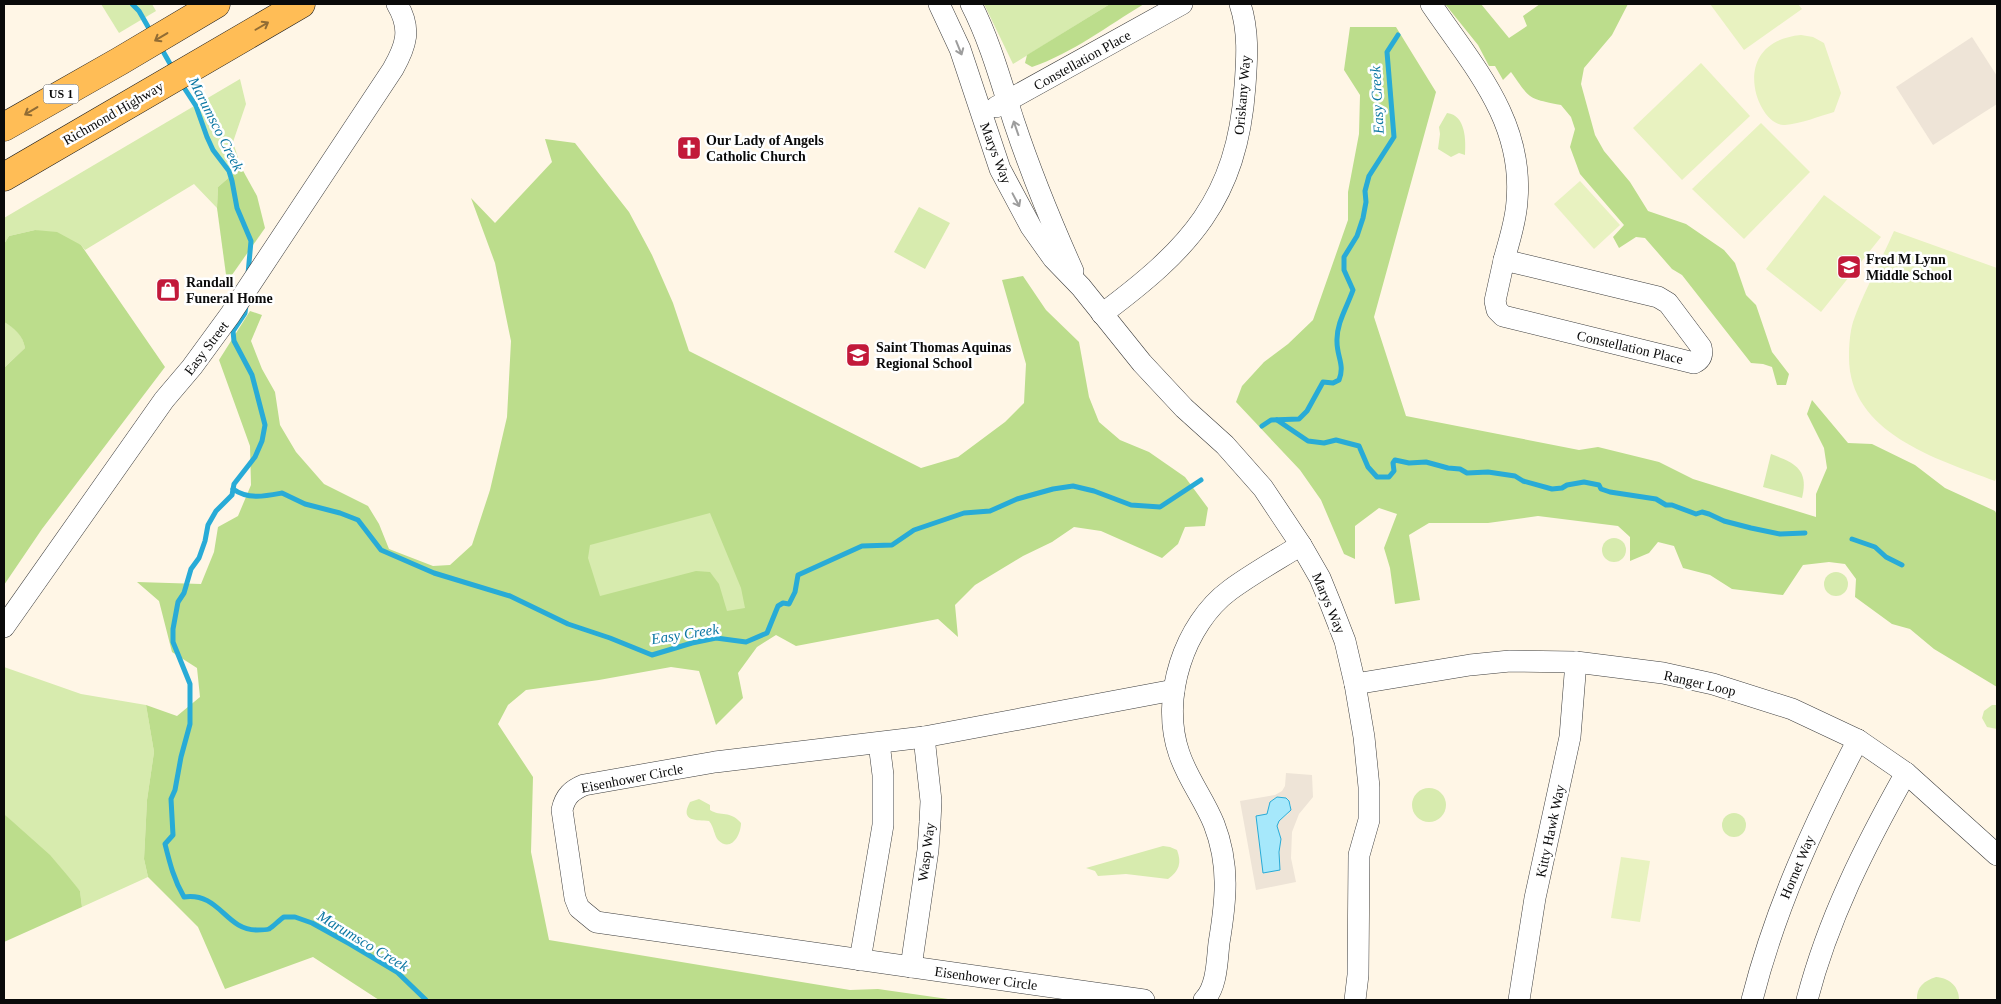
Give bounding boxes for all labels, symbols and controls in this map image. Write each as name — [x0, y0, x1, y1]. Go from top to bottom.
one-way arrow — [254, 21, 268, 31]
street label: Constellation Place — [1031, 28, 1133, 93]
one-way arrow — [154, 32, 168, 42]
one-way arrow — [955, 40, 965, 55]
street label: Oriskany Way — [1232, 55, 1253, 135]
water label: Easy Creek — [1367, 65, 1387, 135]
water label: Marumsco Creek — [185, 74, 247, 174]
street label: Richmond Highway — [61, 79, 166, 148]
road number: US 1 — [44, 85, 78, 104]
one-way arrow — [25, 106, 39, 116]
street label: Marys Way — [977, 120, 1014, 186]
one-way arrow — [1011, 121, 1020, 136]
place label: Our Lady of Angels Catholic Church — [706, 133, 824, 164]
church icon: Our Lady of Angels Catholic Church — [676, 135, 702, 161]
one-way arrow — [1011, 193, 1021, 207]
place label: Fred M Lynn Middle School — [1866, 252, 1952, 283]
school or university icon: Fred M Lynn Middle School — [1836, 254, 1862, 280]
place label: Randall Funeral Home — [186, 275, 273, 306]
shop icon: Randall Funeral Home — [155, 277, 181, 303]
street label: Easy Street — [181, 318, 232, 378]
street label: Constellation Place — [1575, 328, 1684, 367]
place label: Saint Thomas Aquinas Regional School — [876, 340, 1012, 371]
school or university icon: Saint Thomas Aquinas Regional School — [845, 342, 871, 368]
street label: Marys Way — [1309, 571, 1348, 636]
water label: Easy Creek — [649, 621, 720, 647]
street label: Ranger Loop — [1662, 668, 1737, 699]
street label: Eisenhower Circle — [580, 761, 684, 796]
street label: Kitty Hawk Way — [1533, 783, 1568, 879]
street label: Wasp Way — [915, 822, 938, 882]
street label: Hornet Way — [1777, 833, 1818, 901]
water label: Marumsco Creek — [314, 907, 412, 975]
street label: Eisenhower Circle — [933, 964, 1038, 993]

